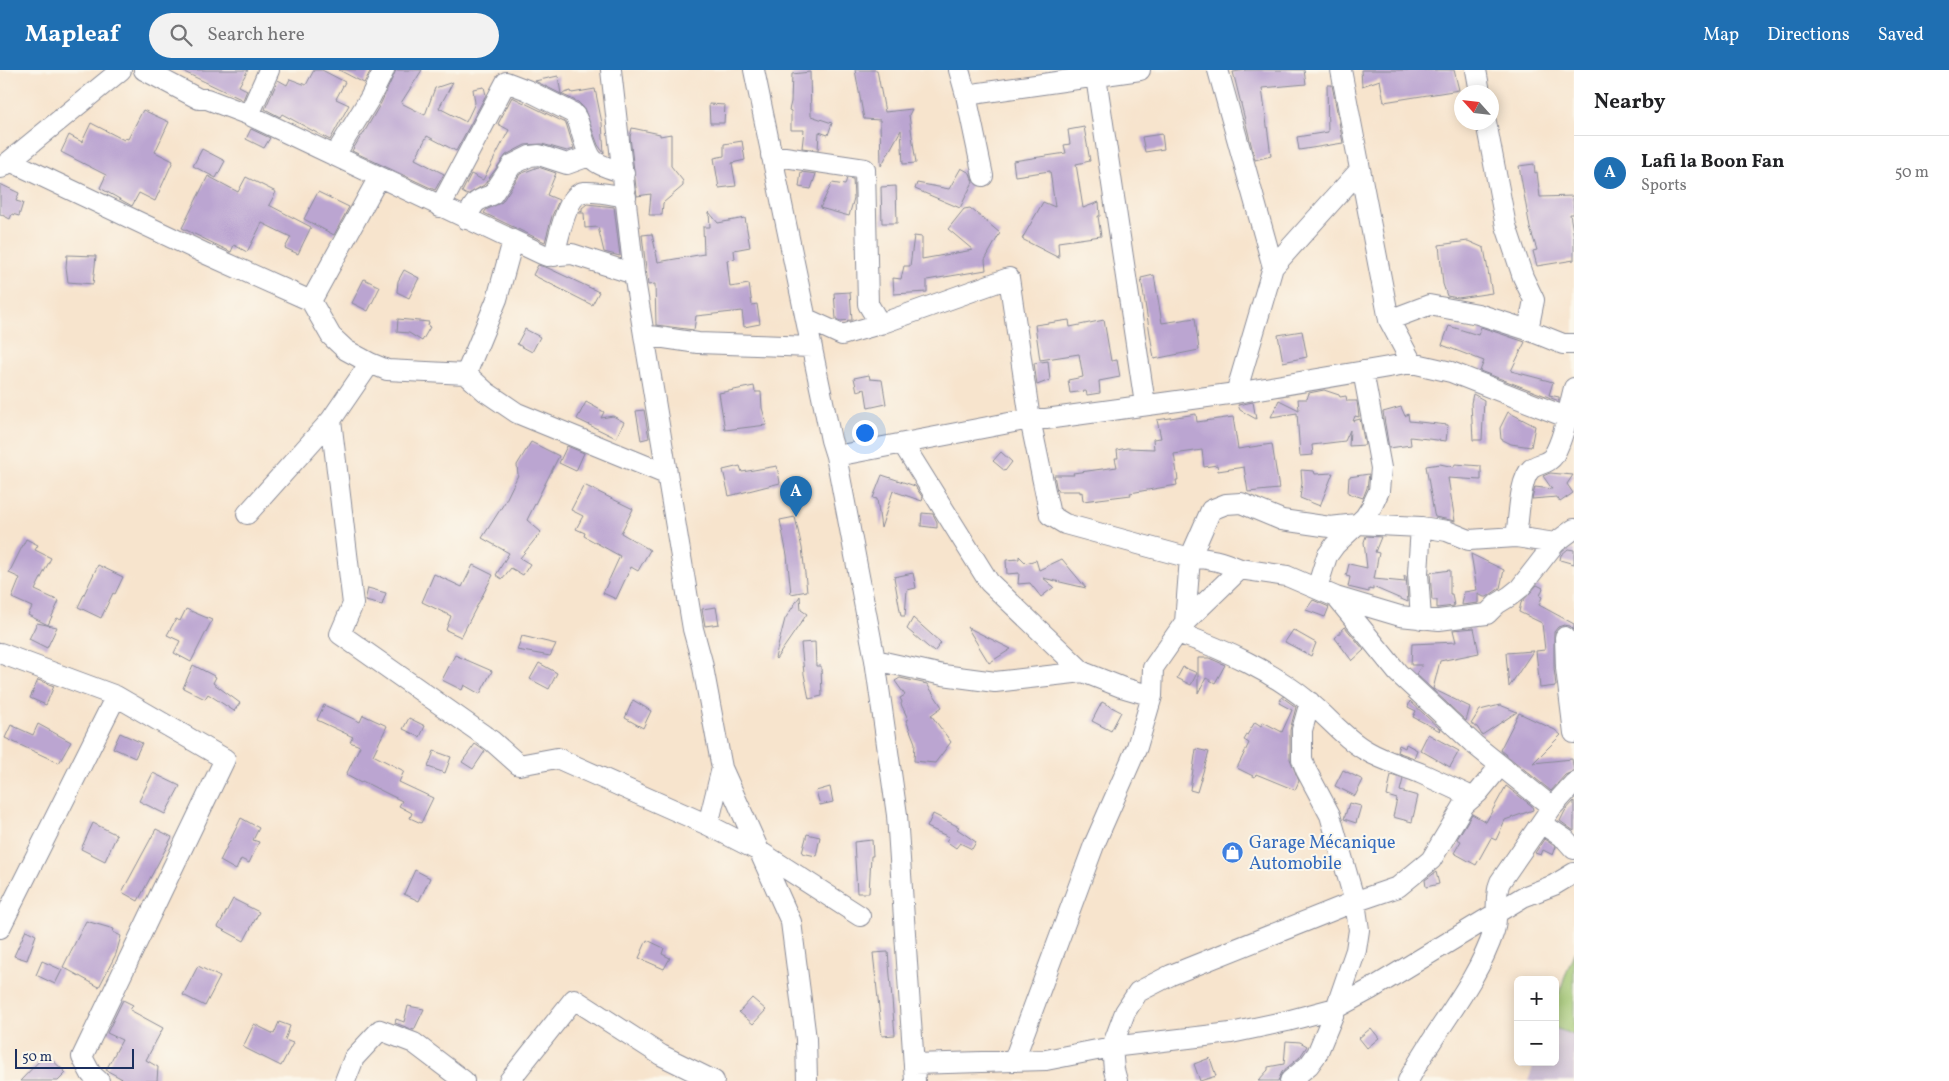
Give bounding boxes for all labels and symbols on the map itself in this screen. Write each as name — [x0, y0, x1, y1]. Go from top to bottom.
north arrow — [1454, 85, 1499, 130]
your location — [852, 420, 878, 446]
pin: A — [780, 476, 812, 517]
place label: Garage Mécanique Automobile — [1249, 831, 1396, 877]
shop icon: Garage Mécanique Automobile — [1221, 841, 1245, 865]
scale bar — [15, 1046, 134, 1069]

